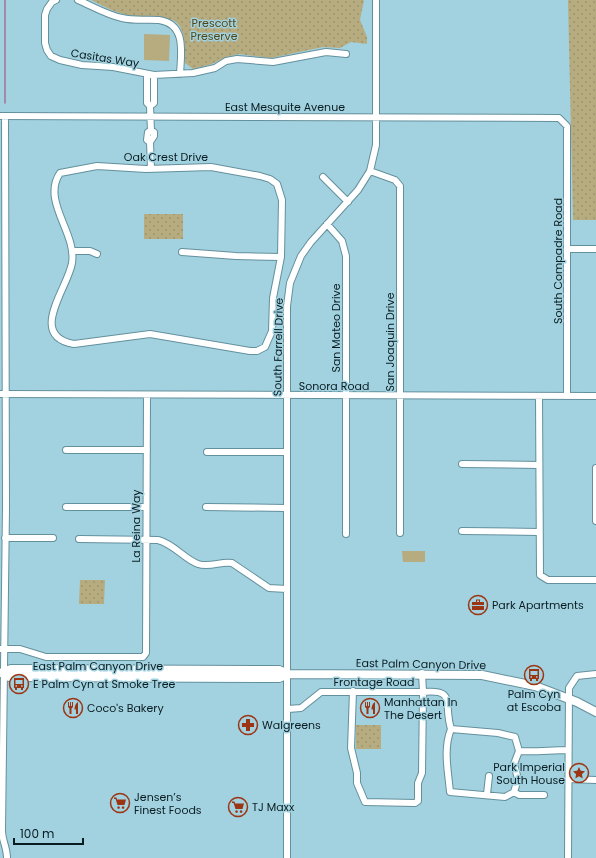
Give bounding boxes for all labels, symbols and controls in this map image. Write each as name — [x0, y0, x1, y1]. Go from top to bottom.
park label: Prescott Preserve — [191, 15, 238, 44]
street label: Casitas Way — [70, 45, 141, 71]
street label: East Mesquite Avenue — [225, 99, 345, 115]
street label: Oak Crest Drive — [124, 149, 208, 165]
street label: South Compadre Road — [550, 198, 566, 324]
street label: San Mateo Drive — [328, 283, 344, 373]
street label: San Joaquin Drive — [382, 292, 398, 391]
street label: South Farrell Drive — [269, 297, 287, 396]
street label: Sonora Road — [299, 378, 369, 394]
street label: La Reina Way — [128, 489, 144, 563]
office icon: Park Apartments — [467, 594, 489, 616]
place label: Park Apartments — [492, 597, 584, 613]
street label: East Palm Canyon Drive — [356, 655, 486, 673]
street label: East Palm Canyon Drive — [33, 658, 163, 674]
bus stop icon: Palm Cyn at Escoba — [523, 664, 545, 686]
bus stop icon: E Palm Cyn at Smoke Tree — [8, 673, 30, 695]
street label: Frontage Road — [334, 674, 414, 690]
place label: E Palm Cyn at Smoke Tree — [33, 676, 176, 692]
place label: Palm Cyn at Escoba — [507, 686, 561, 715]
place label: Manhattan In The Desert — [384, 694, 458, 723]
restaurant icon: Coco's Bakery — [62, 697, 84, 719]
restaurant icon: Manhattan In The Desert — [359, 697, 381, 719]
place label: Coco's Bakery — [87, 700, 164, 716]
pharmacy icon: Walgreens — [237, 714, 259, 736]
place label: Walgreens — [262, 717, 321, 733]
place label: Park Imperial South House — [493, 759, 565, 788]
place icon: Park Imperial South House — [568, 762, 590, 784]
place label: Jensen’s Finest Foods — [134, 789, 202, 818]
supermarket icon: Jensen’s Finest Foods — [109, 792, 131, 814]
supermarket icon: TJ Maxx — [227, 796, 249, 818]
place label: TJ Maxx — [252, 799, 295, 815]
scale bar — [14, 820, 83, 846]
text: 100 m — [20, 825, 54, 842]

